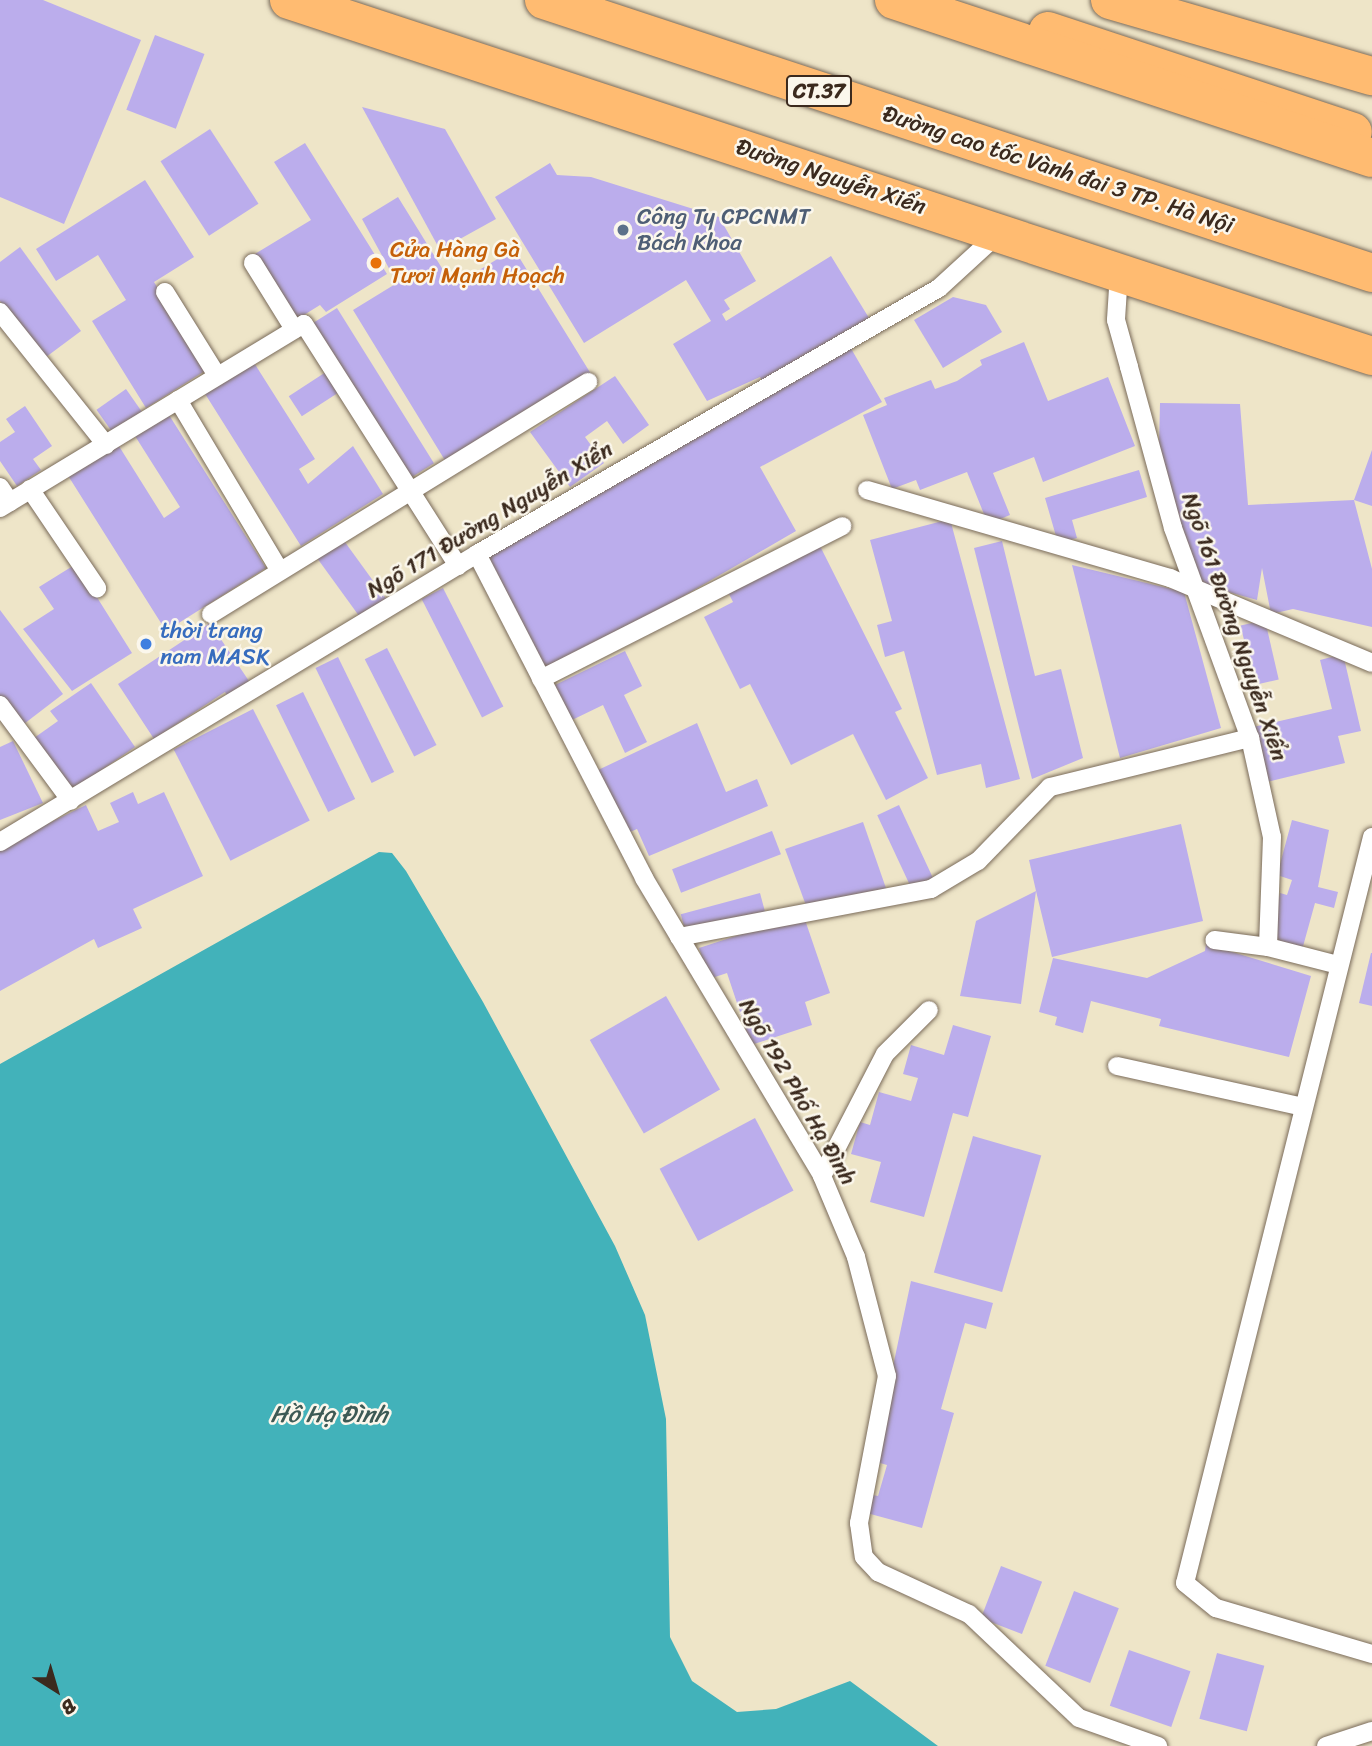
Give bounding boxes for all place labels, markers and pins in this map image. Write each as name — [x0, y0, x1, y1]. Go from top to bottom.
place label: Công Ty CPCNMT Bách Khoa — [637, 203, 810, 257]
marker: Công Ty CPCNMT Bách Khoa — [615, 222, 631, 238]
place label: Cửa Hàng Gà Tươi Mạnh Hoạch — [390, 236, 565, 290]
marker: Cửa Hàng Gà Tươi Mạnh Hoạch — [368, 255, 384, 271]
place label: thời trang nam MASK — [160, 617, 270, 671]
marker: thời trang nam MASK — [138, 636, 154, 652]

